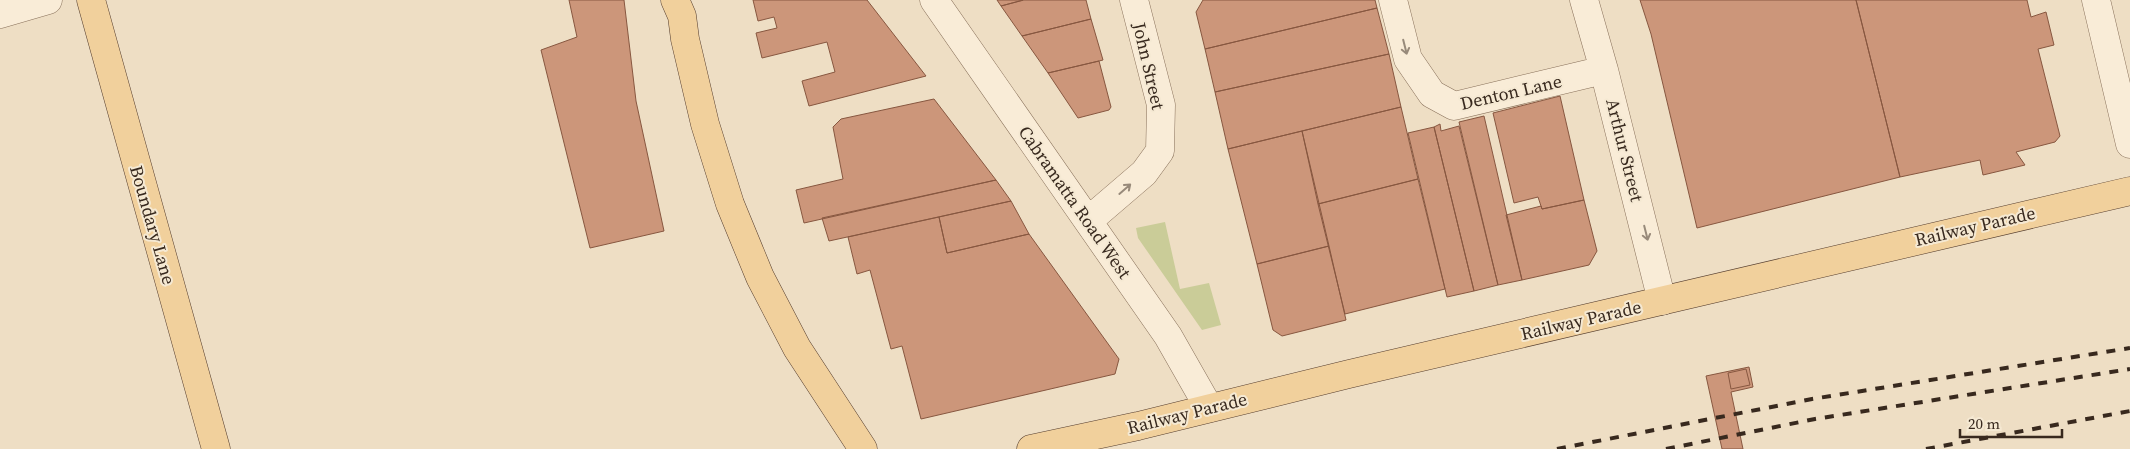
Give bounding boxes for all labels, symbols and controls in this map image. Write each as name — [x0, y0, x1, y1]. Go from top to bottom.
street label: John Street — [1127, 19, 1171, 112]
one-way arrow — [1401, 39, 1411, 55]
street label: Denton Lane — [1458, 68, 1564, 116]
street label: Arthur Street — [1600, 96, 1650, 204]
street label: Cabramatta Road West — [1013, 121, 1137, 284]
street label: Boundary Lane — [124, 163, 182, 287]
one-way arrow — [1119, 184, 1132, 195]
street label: Railway Parade — [1912, 200, 2038, 252]
one-way arrow — [1642, 225, 1651, 241]
street label: Railway Parade — [1518, 294, 1644, 346]
street label: Railway Parade — [1124, 386, 1250, 440]
scale bar — [1960, 406, 2062, 438]
text: 20 m — [1968, 413, 2000, 434]

